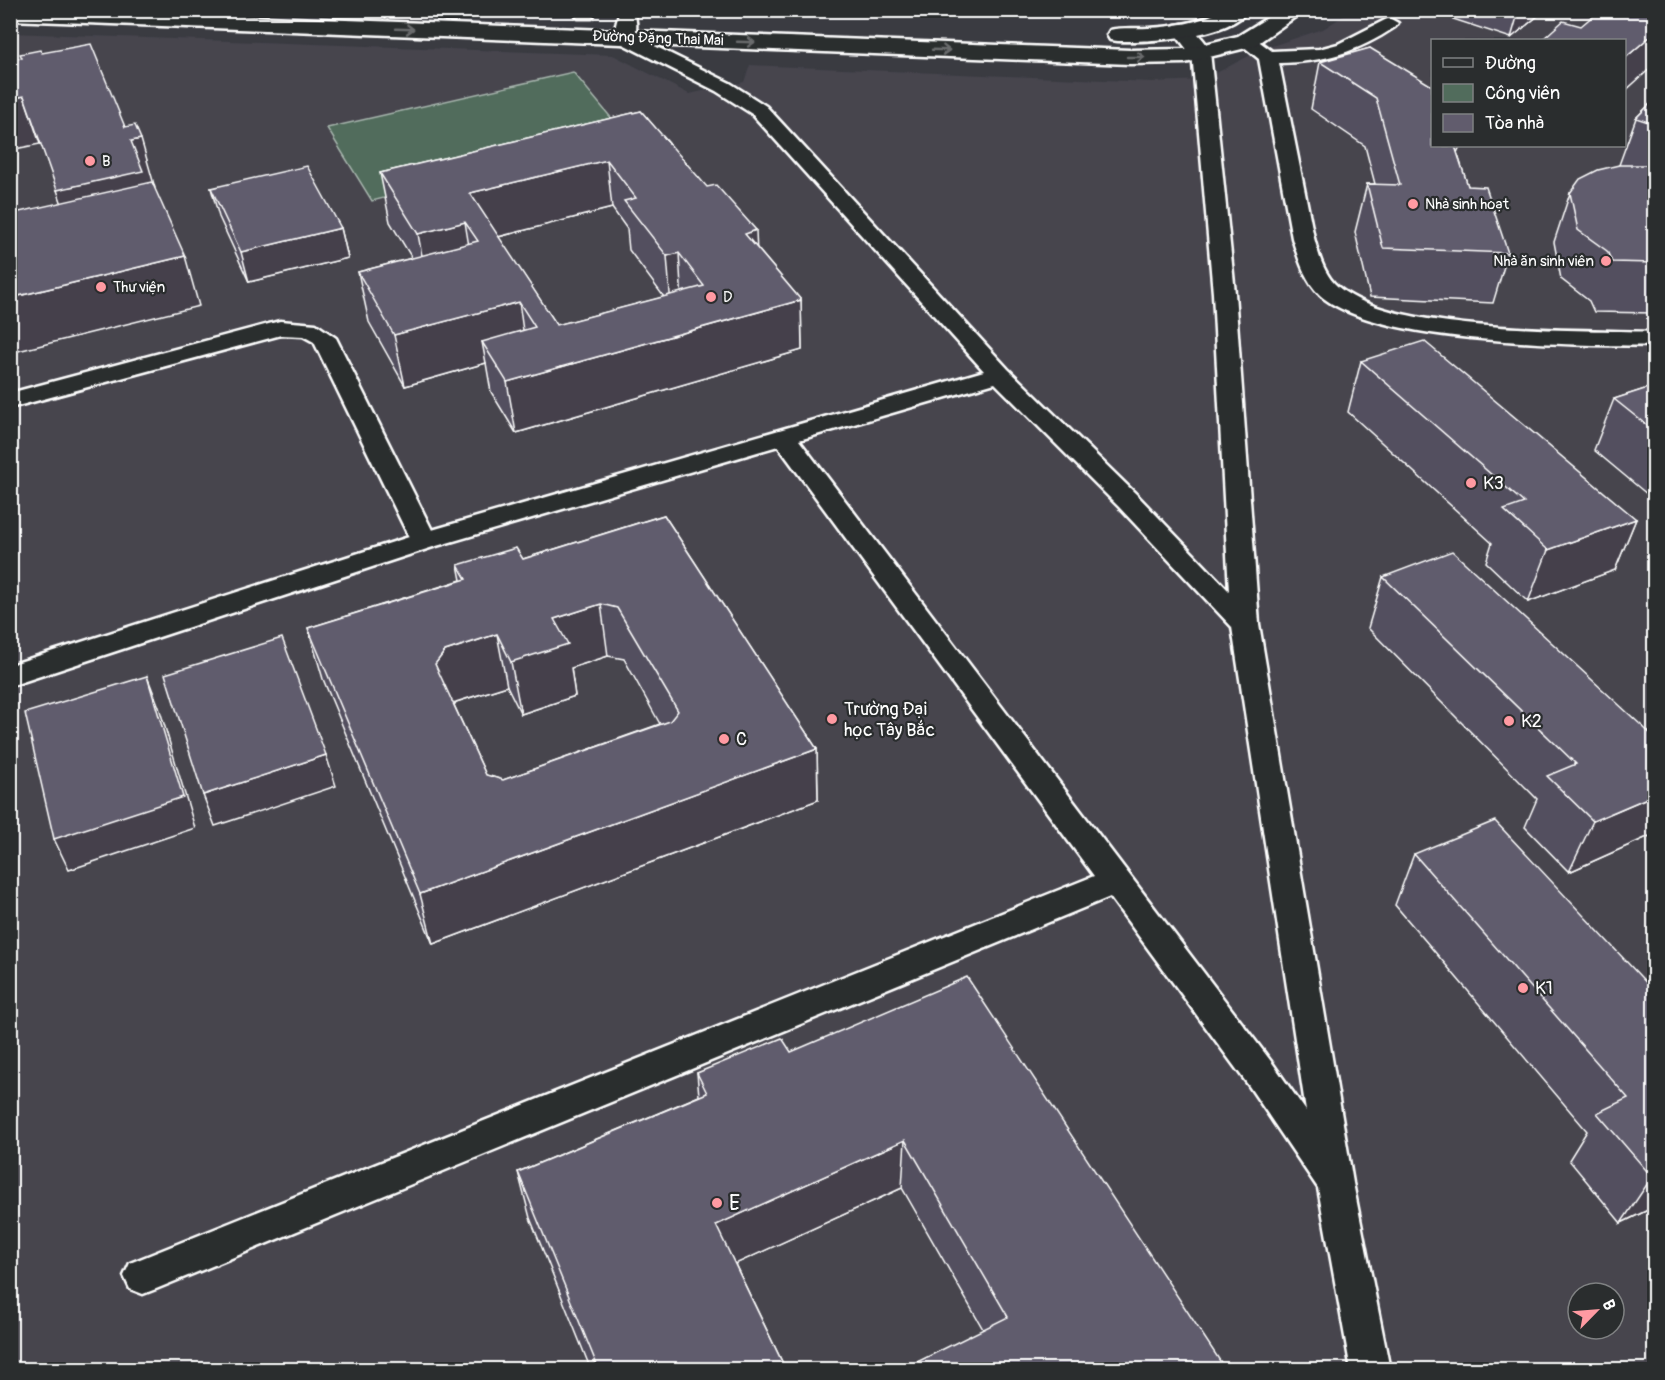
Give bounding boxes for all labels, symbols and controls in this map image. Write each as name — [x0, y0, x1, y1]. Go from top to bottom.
one-way arrow — [394, 24, 414, 35]
street label: Đường Đặng Thai Mai — [592, 27, 724, 50]
one-way arrow — [736, 36, 756, 47]
legend — [1431, 39, 1626, 147]
one-way arrow — [931, 44, 951, 55]
one-way arrow — [1126, 51, 1146, 63]
text: Đường — [1485, 52, 1536, 75]
text: Công viên — [1485, 82, 1560, 105]
text: Tòa nhà — [1485, 112, 1544, 135]
place label: B — [102, 152, 111, 171]
marker: B — [83, 154, 97, 168]
place label: Nhà sinh hoạt — [1425, 195, 1510, 214]
marker: Nhà sinh hoạt — [1406, 197, 1420, 211]
place label: Nhà ăn sinh viên — [1493, 252, 1594, 271]
marker: Nhà ăn sinh viên — [1599, 254, 1613, 268]
place label: Thư viện — [113, 278, 165, 297]
marker: Thư viện — [94, 280, 108, 294]
place label: D — [723, 288, 732, 307]
marker: D — [704, 290, 718, 304]
place label: K3 — [1483, 472, 1504, 495]
marker: K3 — [1464, 476, 1478, 490]
place label: Trường Đại học Tây Bắc — [844, 698, 935, 742]
place label: K2 — [1521, 710, 1542, 733]
marker: Trường Đại học Tây Bắc — [825, 712, 839, 726]
marker: K2 — [1502, 714, 1516, 728]
place label: C — [736, 728, 747, 751]
marker: C — [717, 732, 731, 746]
place label: K1 — [1535, 977, 1553, 1000]
marker: K1 — [1516, 981, 1530, 995]
place label: E — [729, 1190, 740, 1217]
marker: E — [710, 1196, 724, 1210]
north arrow — [1566, 1281, 1626, 1341]
text: B — [1598, 1297, 1620, 1313]

